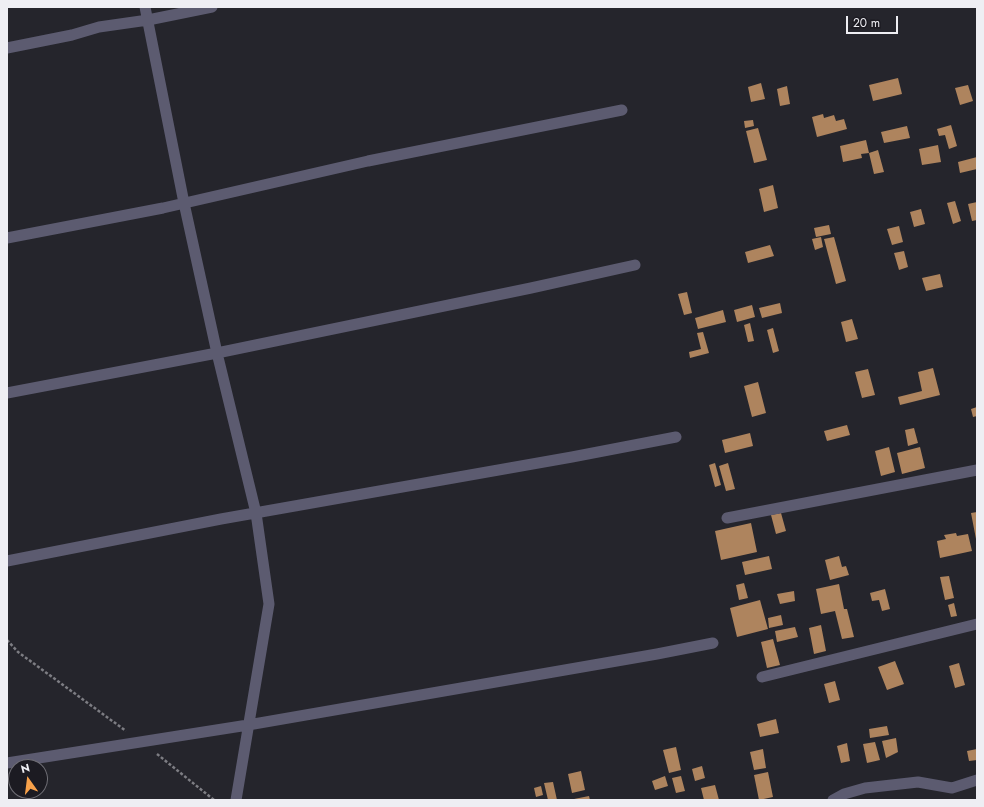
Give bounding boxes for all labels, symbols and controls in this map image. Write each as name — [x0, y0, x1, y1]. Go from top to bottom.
scale bar — [848, 8, 900, 34]
text: 20 m — [853, 14, 880, 32]
north arrow — [8, 759, 48, 799]
text: N — [19, 760, 32, 777]

